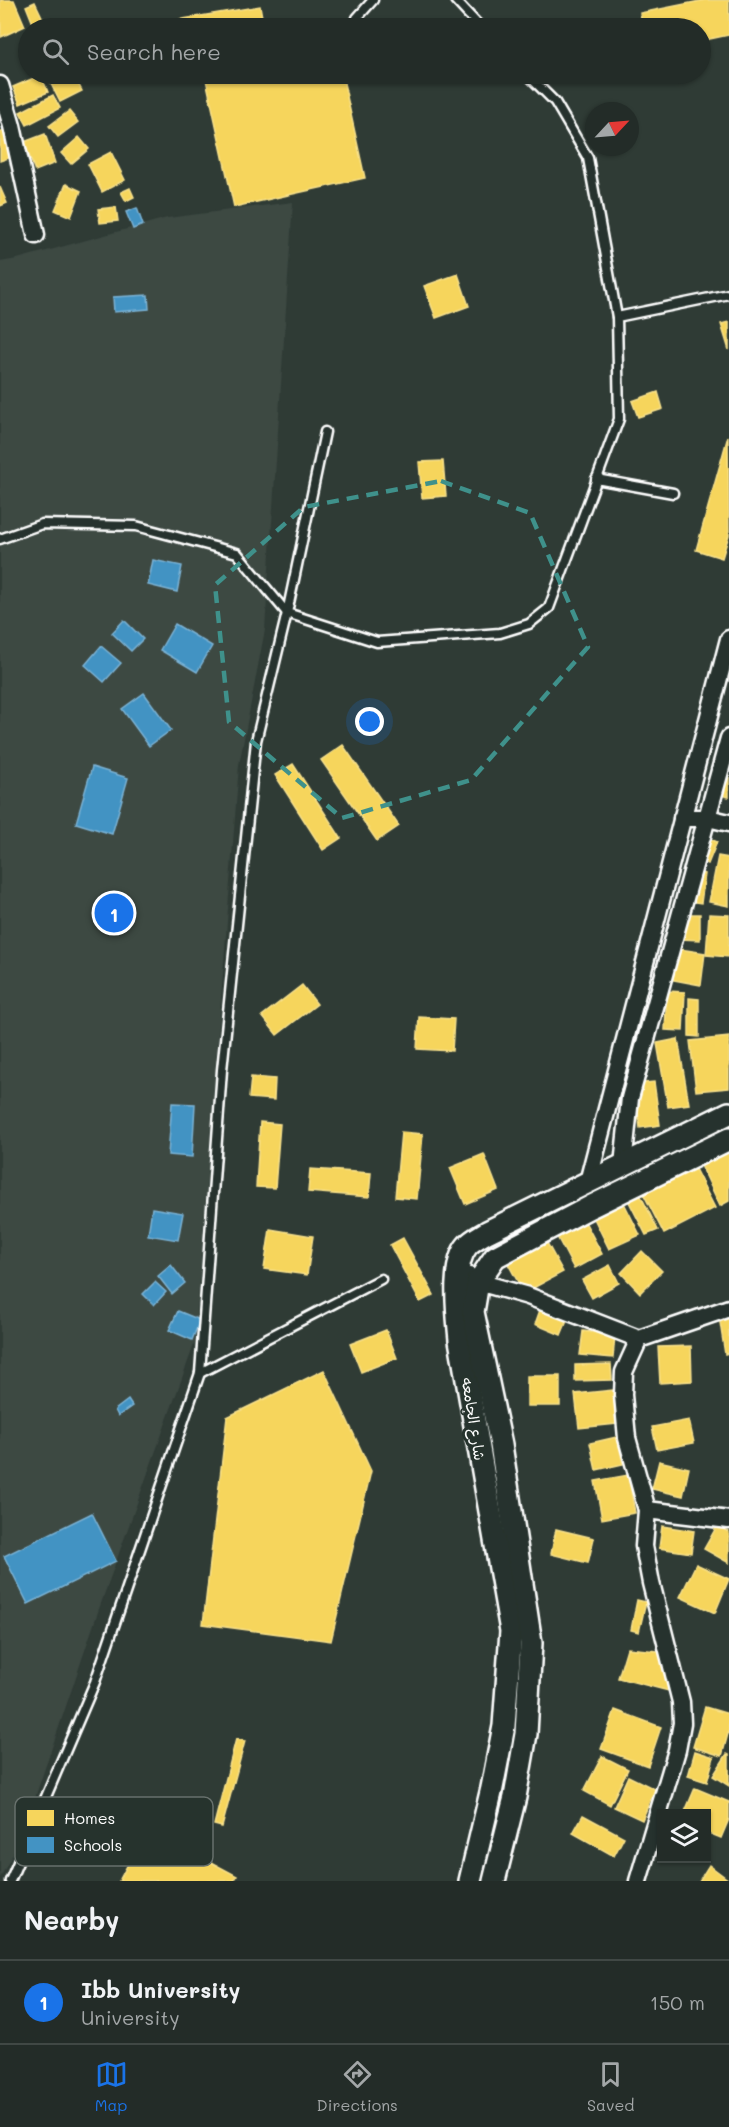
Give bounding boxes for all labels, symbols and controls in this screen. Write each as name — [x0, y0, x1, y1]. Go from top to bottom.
search box — [18, 18, 711, 84]
icon: search — [39, 35, 72, 68]
text: Search here — [87, 37, 221, 66]
north arrow — [585, 102, 639, 156]
your location — [355, 707, 384, 736]
pin: 1 — [94, 890, 134, 936]
street label: شارع الجامعه — [457, 1376, 490, 1462]
legend — [15, 1797, 213, 1866]
text: Homes — [64, 1807, 115, 1828]
map controls — [657, 1809, 711, 1863]
button: layers — [657, 1809, 711, 1863]
text: Schools — [64, 1834, 122, 1855]
text: Nearby — [24, 1903, 119, 1937]
text: Ibb University — [81, 1975, 240, 2004]
text: 1 — [39, 1989, 48, 2015]
text: 150 m — [650, 1989, 705, 2015]
text: University — [81, 2004, 180, 2030]
tab: Map — [95, 2058, 128, 2115]
tab: Directions — [317, 2058, 398, 2115]
tab: Saved — [587, 2058, 634, 2115]

